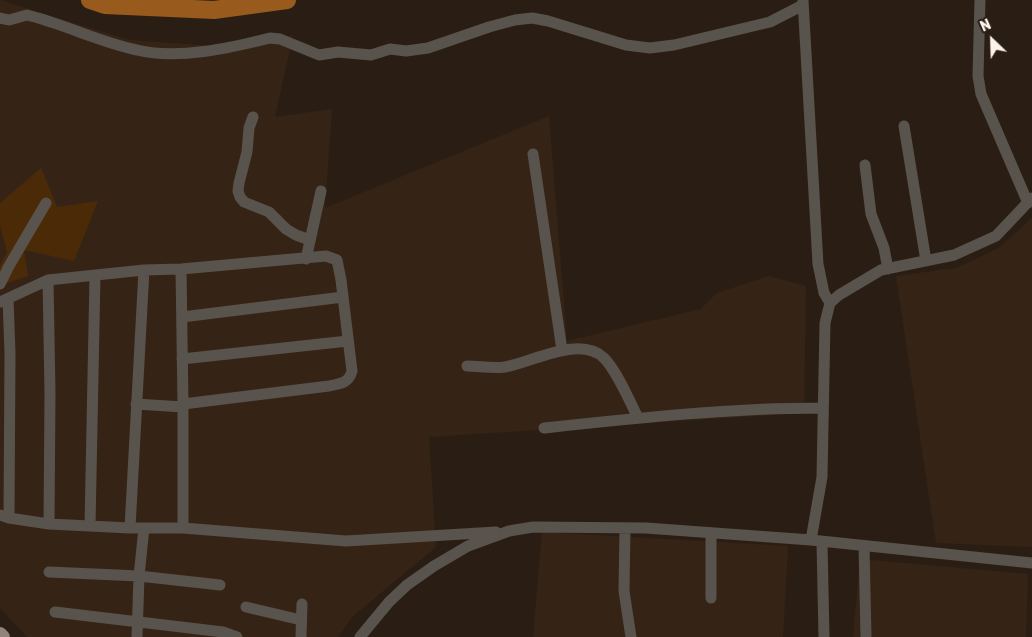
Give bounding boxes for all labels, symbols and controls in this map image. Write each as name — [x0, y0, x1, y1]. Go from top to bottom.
north arrow — [967, 15, 1017, 65]
text: N — [978, 16, 994, 36]

